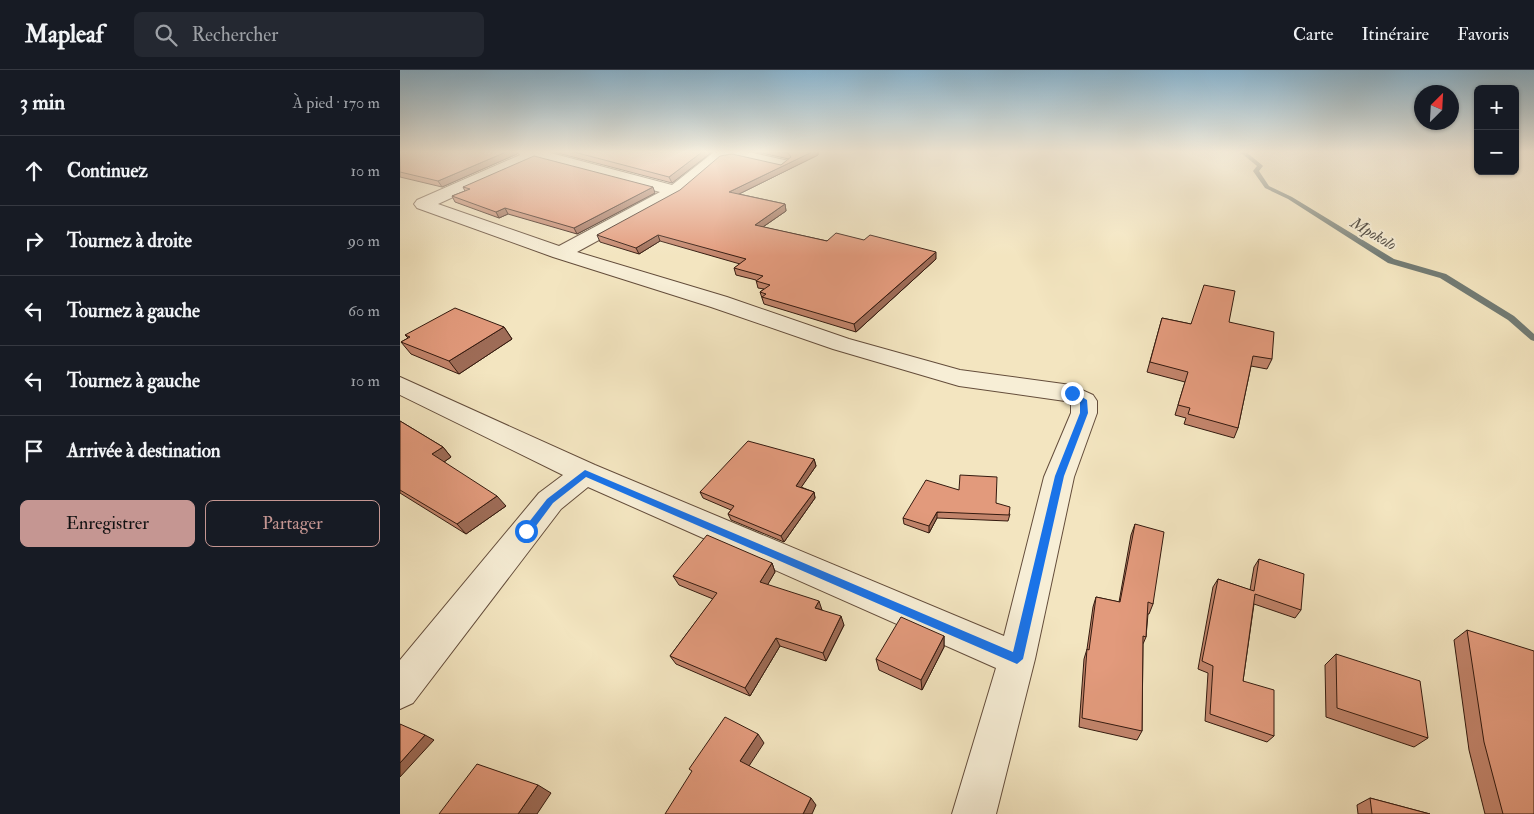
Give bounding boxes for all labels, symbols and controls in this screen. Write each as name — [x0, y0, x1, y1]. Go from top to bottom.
search box — [134, 12, 484, 57]
text: Mapleaf — [25, 19, 104, 50]
icon: search — [152, 21, 180, 49]
text: Rechercher — [192, 23, 278, 47]
text: Carte — [1293, 23, 1334, 46]
text: Itinéraire — [1362, 23, 1429, 46]
text: Favoris — [1457, 23, 1509, 46]
north arrow — [1414, 85, 1459, 130]
map controls — [1474, 85, 1519, 175]
button: + — [1474, 85, 1519, 130]
text: 3 min — [20, 89, 65, 116]
text: À pied · 170 m — [293, 93, 380, 113]
button: − — [1474, 130, 1519, 175]
icon: ahead — [20, 157, 48, 185]
text: Continuez — [67, 159, 148, 183]
text: 10 m — [350, 161, 380, 181]
water label: Mpokolo — [1346, 212, 1400, 255]
icon: right — [20, 227, 48, 255]
text: Tournez à droite — [67, 229, 192, 253]
text: 90 m — [348, 231, 380, 251]
icon: left — [20, 297, 48, 325]
text: Tournez à gauche — [67, 299, 200, 323]
text: 60 m — [348, 301, 380, 321]
icon: left — [20, 367, 48, 395]
text: Tournez à gauche — [67, 369, 200, 393]
text: 10 m — [350, 371, 380, 391]
route end — [1061, 382, 1084, 405]
icon: arrive — [20, 437, 48, 465]
text: Arrivée à destination — [67, 439, 221, 463]
button: Enregistrer — [20, 500, 195, 547]
button: Partager — [205, 500, 380, 547]
route start — [515, 520, 538, 543]

